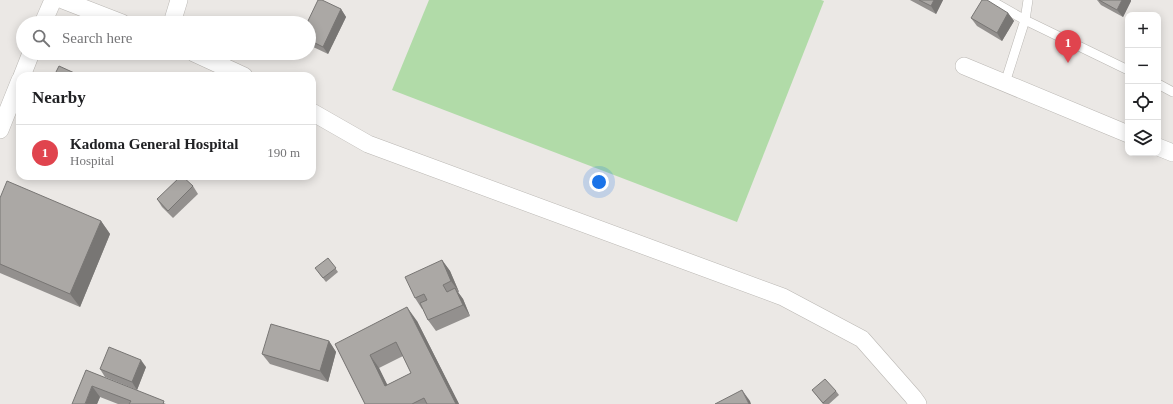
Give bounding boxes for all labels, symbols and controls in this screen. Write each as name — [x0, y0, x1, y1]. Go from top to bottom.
map controls — [1125, 12, 1161, 156]
button: + — [1125, 12, 1161, 48]
search box — [16, 16, 316, 60]
icon: search — [30, 27, 52, 49]
text: Search here — [62, 30, 132, 46]
pin: 1 — [1055, 30, 1081, 63]
button: − — [1125, 48, 1161, 84]
button: locate — [1125, 84, 1161, 120]
text: Nearby — [32, 88, 86, 107]
button: layers — [1125, 120, 1161, 156]
text: Kadoma General Hospital — [70, 136, 238, 152]
text: 1 — [42, 145, 48, 160]
text: 190 m — [267, 145, 300, 160]
text: Hospital — [70, 153, 114, 168]
your location — [589, 172, 609, 192]

